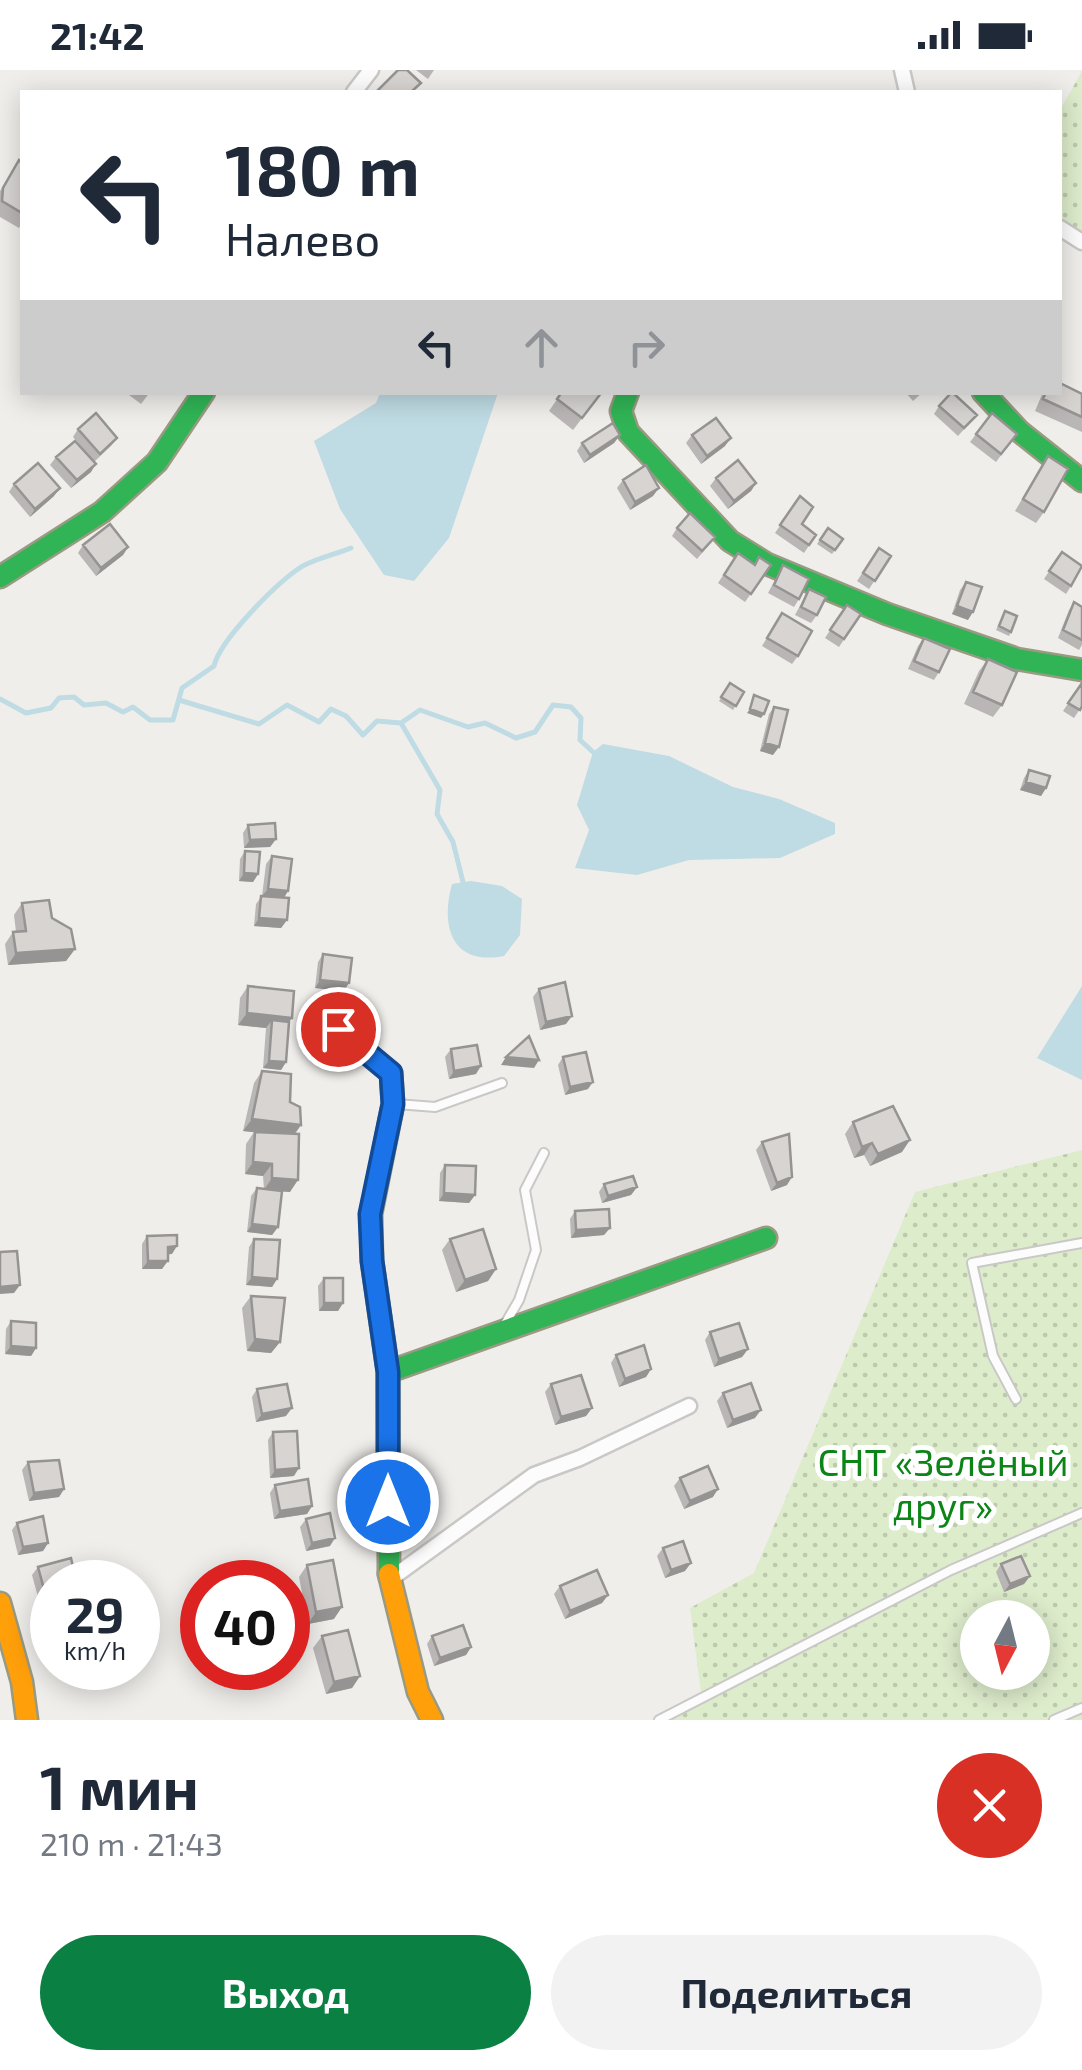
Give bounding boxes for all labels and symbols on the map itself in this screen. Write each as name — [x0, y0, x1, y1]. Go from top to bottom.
pin — [296, 987, 381, 1072]
park label: СНТ «Зелёный друг» — [817, 1438, 1069, 1528]
position arrow — [336, 1450, 440, 1554]
speed limit sign: 40 — [180, 1560, 310, 1690]
north arrow — [960, 1600, 1050, 1690]

